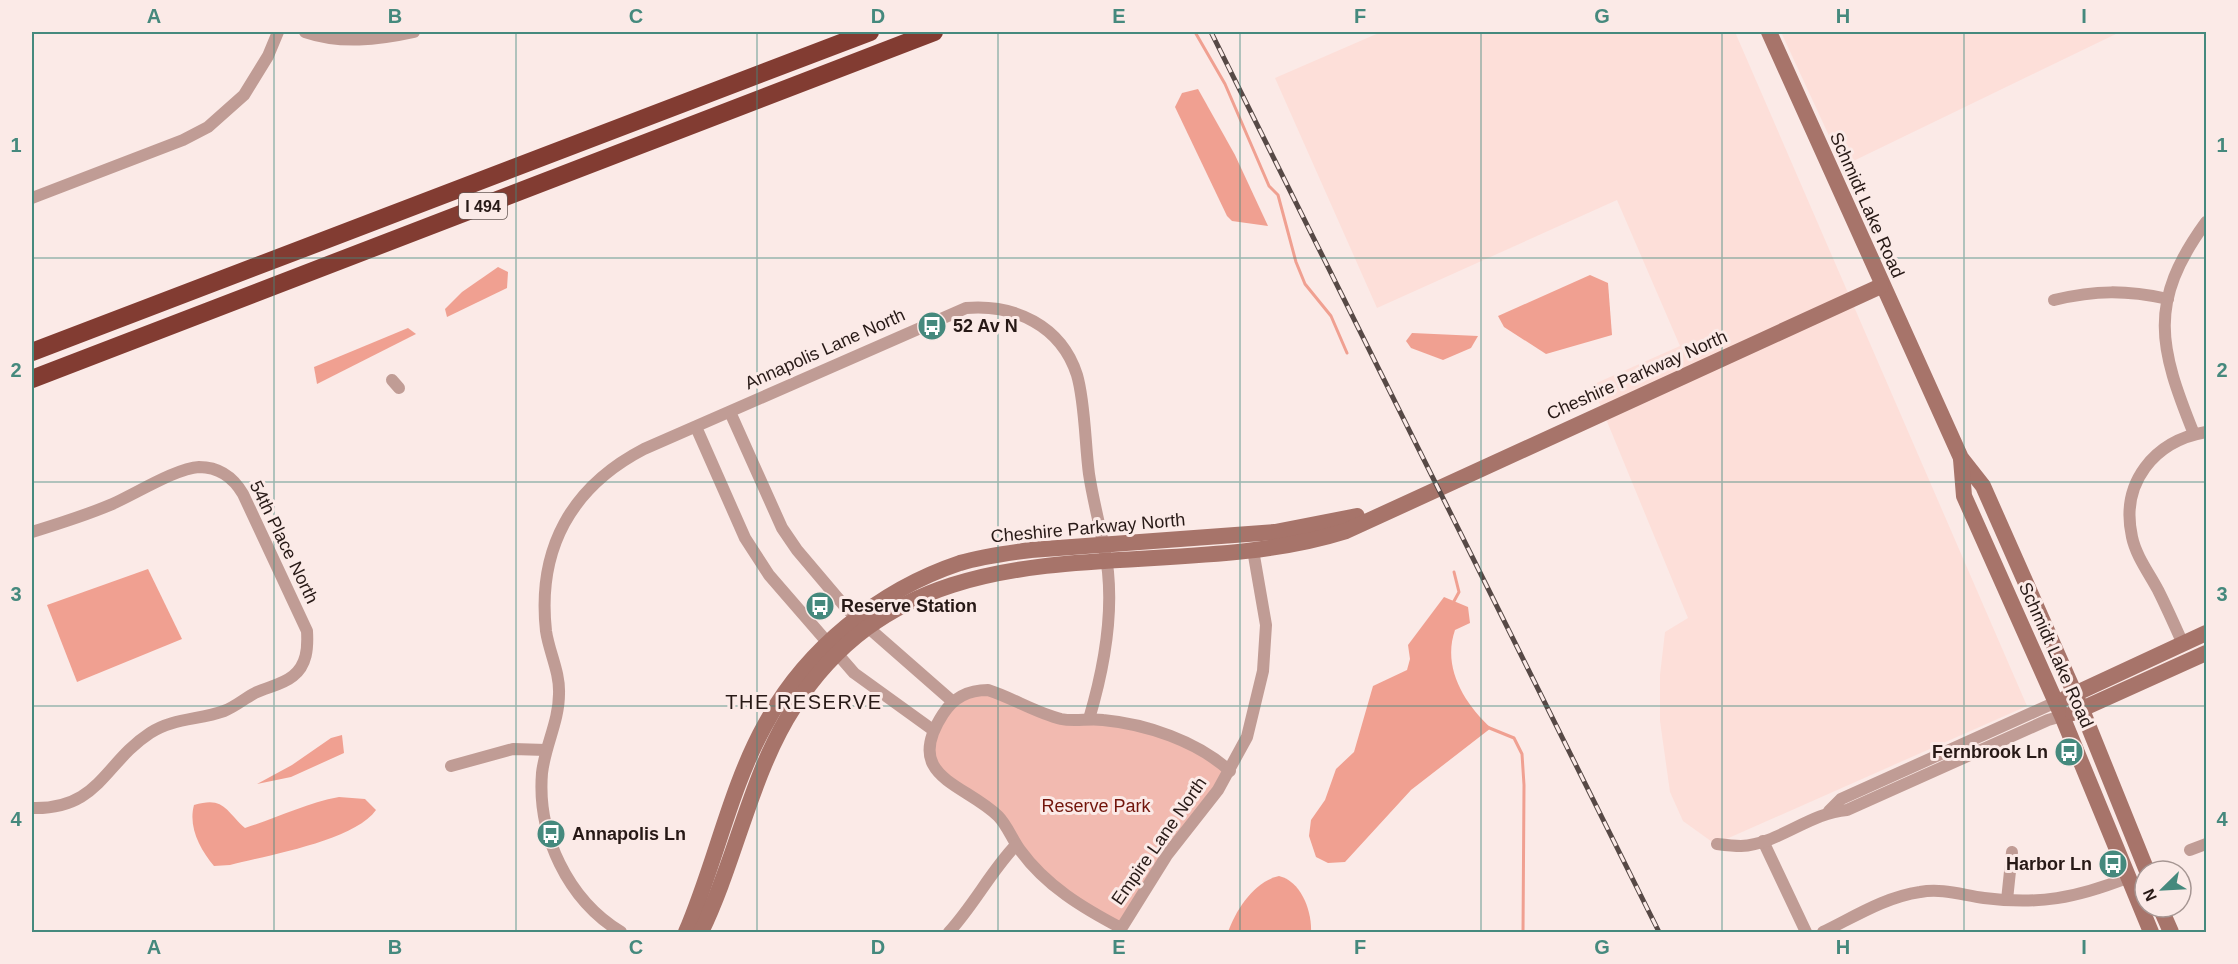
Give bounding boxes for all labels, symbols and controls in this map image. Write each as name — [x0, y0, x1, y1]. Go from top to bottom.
text: A — [147, 5, 161, 27]
text: B — [388, 5, 402, 27]
text: C — [629, 5, 643, 27]
text: D — [871, 5, 885, 27]
text: E — [1112, 5, 1126, 27]
text: F — [1354, 5, 1366, 27]
text: G — [1594, 5, 1610, 27]
text: H — [1836, 5, 1850, 27]
text: I — [2081, 5, 2087, 27]
street label: Schmidt Lake Road — [1826, 129, 1908, 281]
text: 1 — [10, 134, 22, 156]
text: 1 — [2216, 134, 2228, 156]
road number: I 494 — [459, 193, 507, 219]
street label: Annapolis Lane North — [742, 305, 908, 393]
bus stop icon: 52 Av N — [916, 310, 948, 342]
place label: 52 Av N — [953, 316, 1018, 336]
street label: Cheshire Parkway North — [1544, 326, 1730, 424]
text: 2 — [10, 359, 22, 381]
text: 2 — [2216, 359, 2228, 381]
street label: 54th Place North — [246, 477, 322, 607]
street label: Cheshire Parkway North — [990, 510, 1186, 546]
street label: Schmidt Lake Road — [2015, 579, 2097, 731]
text: 3 — [10, 583, 22, 605]
text: 3 — [2216, 583, 2228, 605]
bus stop icon: Reserve Station — [804, 590, 836, 622]
place label: Reserve Station — [841, 596, 977, 616]
district label: THE RESERVE — [725, 691, 883, 713]
bus stop icon: Fernbrook Ln — [2053, 736, 2085, 768]
place label: Fernbrook Ln — [1932, 742, 2048, 762]
street label: Empire Lane North — [1107, 773, 1211, 909]
park label: Reserve Park — [1041, 796, 1152, 816]
text: 4 — [10, 808, 22, 830]
text: 4 — [2216, 808, 2228, 830]
bus stop icon: Annapolis Ln — [535, 818, 567, 850]
place label: Annapolis Ln — [572, 824, 686, 844]
bus stop icon: Harbor Ln — [2097, 848, 2129, 880]
place label: Harbor Ln — [2006, 854, 2092, 874]
north arrow — [2133, 859, 2193, 919]
text: N — [2140, 886, 2160, 904]
text: A — [147, 936, 161, 958]
text: B — [388, 936, 402, 958]
text: C — [629, 936, 643, 958]
text: D — [871, 936, 885, 958]
text: E — [1112, 936, 1126, 958]
text: F — [1354, 936, 1366, 958]
text: G — [1594, 936, 1610, 958]
text: H — [1836, 936, 1850, 958]
text: I — [2081, 936, 2087, 958]

